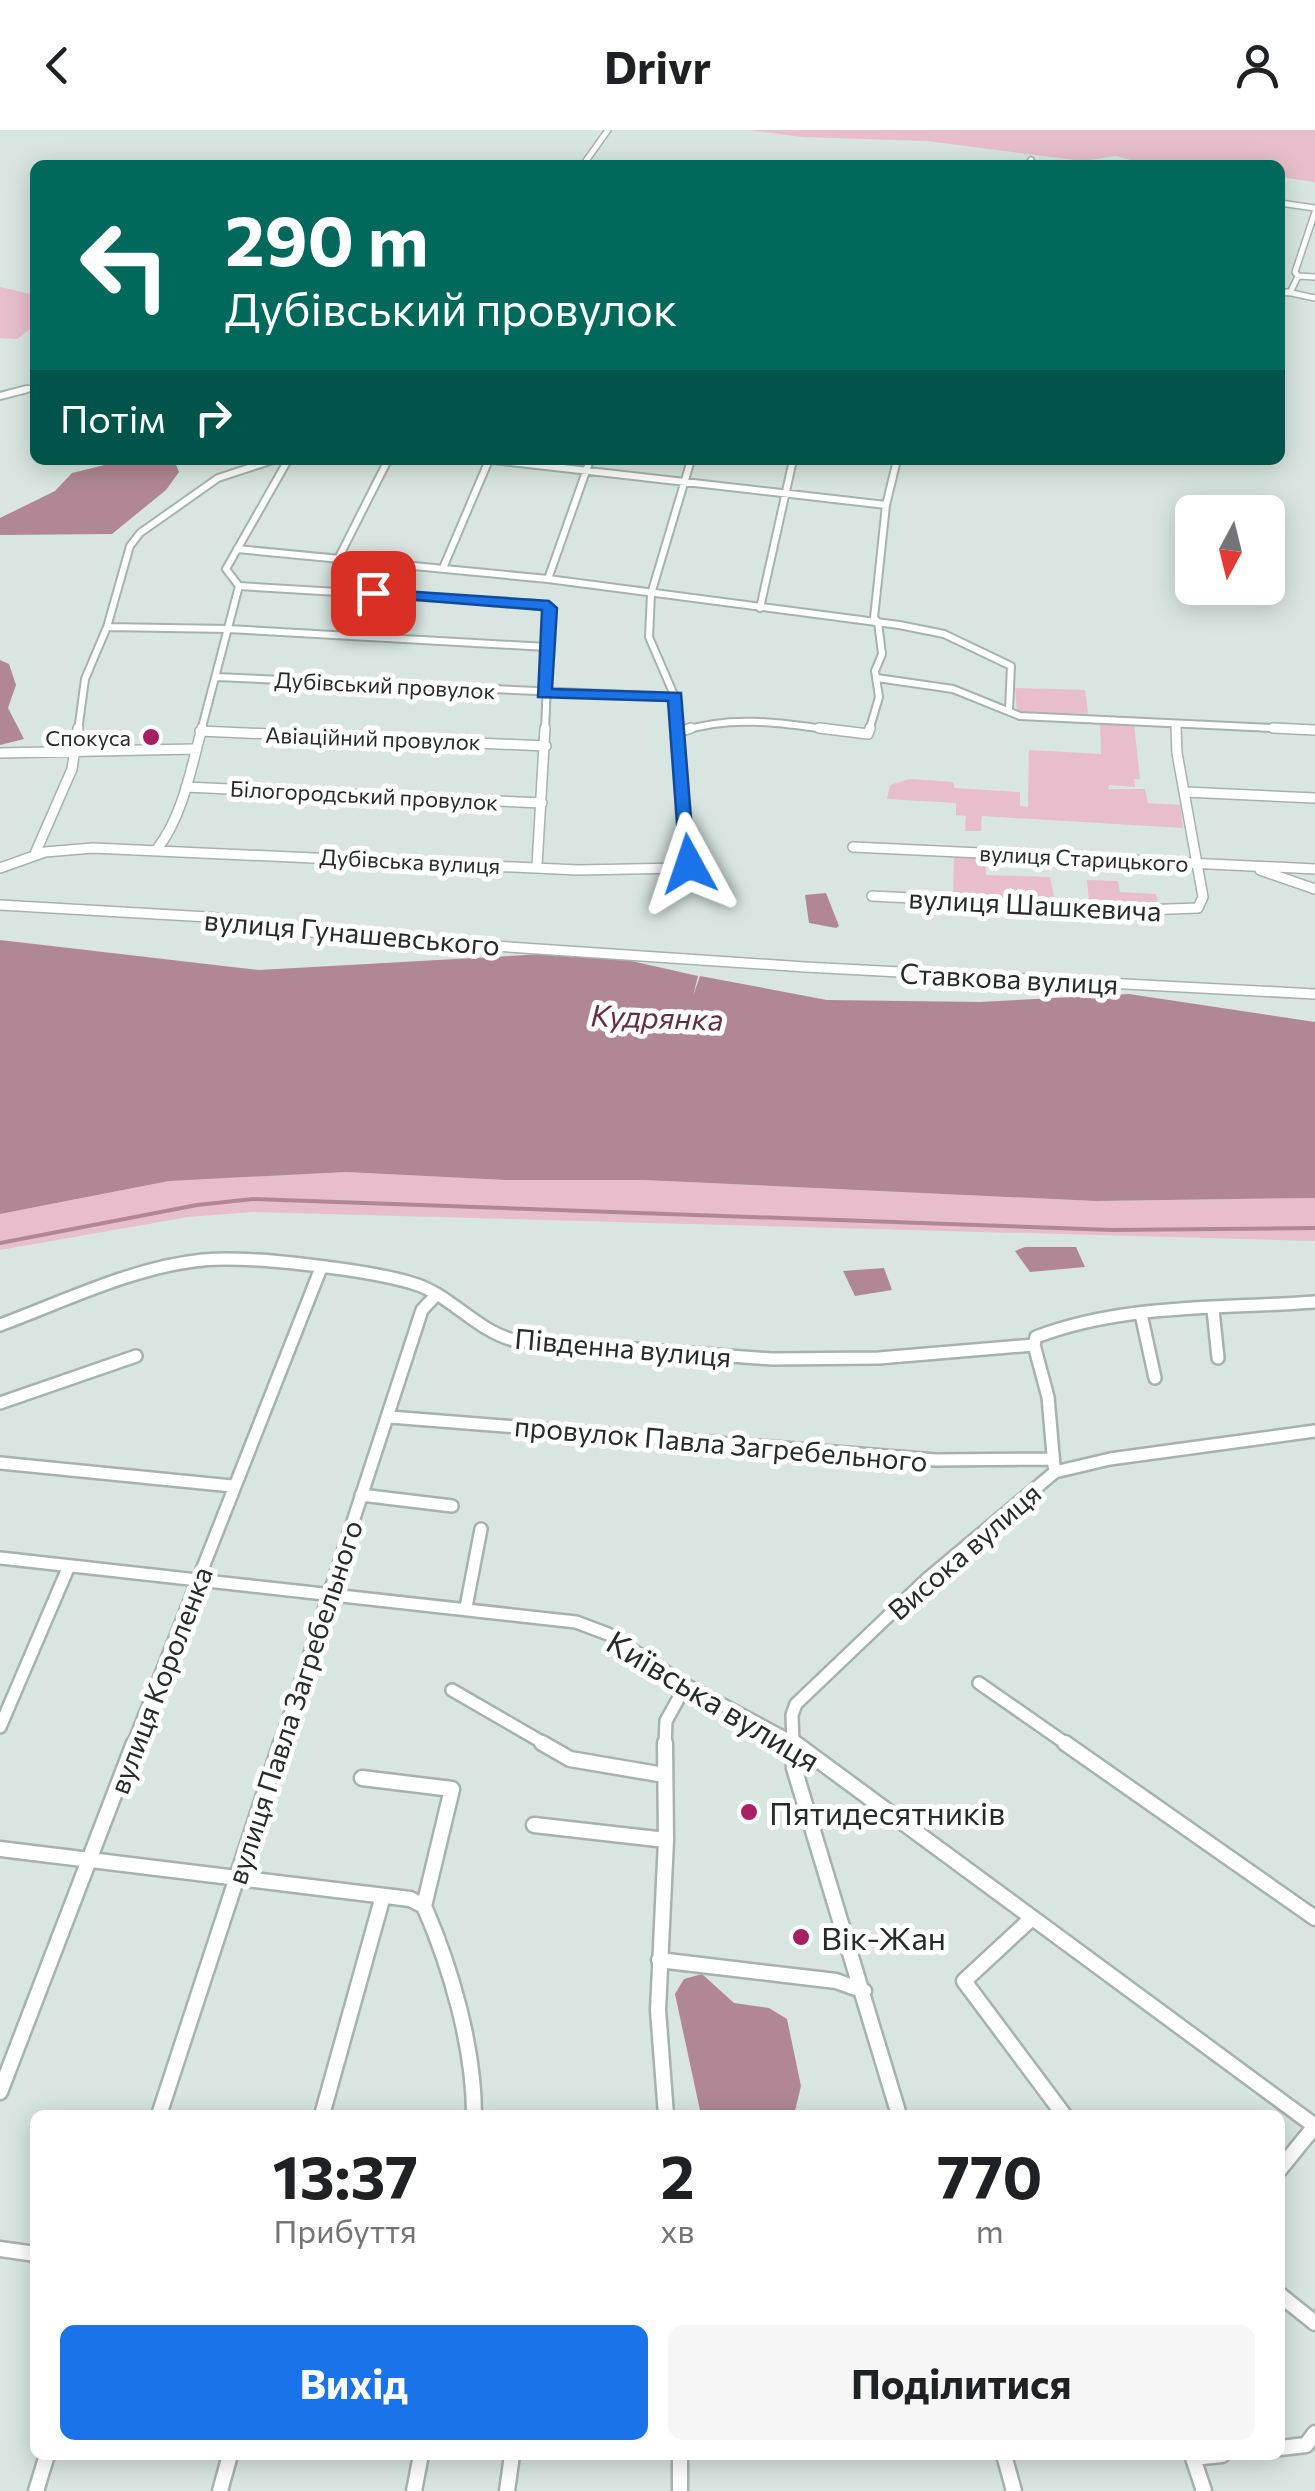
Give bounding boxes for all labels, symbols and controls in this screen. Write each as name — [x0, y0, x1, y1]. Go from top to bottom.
icon: back — [30, 38, 85, 93]
text: Drivr — [604, 38, 711, 93]
icon: person — [1230, 38, 1285, 93]
text: 290 m — [225, 195, 429, 280]
icon: left — [60, 200, 190, 330]
text: Дубівський провулок — [225, 280, 677, 335]
icon: right — [186, 390, 241, 445]
text: Потім — [60, 394, 166, 441]
north arrow — [1175, 495, 1285, 605]
map controls — [1175, 495, 1285, 605]
pin — [331, 551, 416, 636]
icon: arrive — [346, 566, 401, 621]
street label: Дубівський провулок — [274, 666, 496, 704]
street label: Авіаційний провулок — [265, 721, 481, 755]
place label: Спокуса — [45, 724, 131, 751]
marker: Спокуса — [140, 726, 162, 748]
street label: Білогородський провулок — [229, 774, 499, 816]
position arrow — [637, 812, 741, 916]
street label: вулиця Старицького — [979, 839, 1189, 877]
street label: Дубівська вулиця — [319, 843, 501, 879]
street label: вулиця Шашкевича — [908, 880, 1162, 928]
street label: вулиця Гунашевського — [203, 902, 501, 962]
street label: Ставкова вулиця — [899, 955, 1119, 1001]
water label: Кудрянка — [590, 995, 724, 1037]
street label: Південна вулиця — [513, 1321, 733, 1373]
street label: провулок Павла Загребельного — [513, 1408, 929, 1478]
street label: Висока вулиця — [881, 1475, 1047, 1627]
street label: вулиця Павла Загребельного — [219, 1516, 369, 1888]
street label: вулиця Короленка — [101, 1562, 219, 1798]
street label: Київська вулиця — [600, 1621, 828, 1779]
place label: Пятидесятників — [769, 1792, 1005, 1832]
marker: Пятидесятників — [738, 1801, 760, 1823]
place label: Вік-Жан — [821, 1917, 946, 1957]
marker: Вік-Жан — [790, 1926, 812, 1948]
text: 13:37 — [273, 2138, 418, 2211]
text: 2 — [660, 2138, 695, 2211]
text: 770 — [937, 2138, 1042, 2211]
text: Прибуття — [274, 2210, 417, 2250]
text: хв — [660, 2210, 694, 2250]
text: m — [976, 2210, 1004, 2250]
button: Вихід — [60, 2325, 648, 2440]
button: Поділитися — [668, 2325, 1255, 2440]

